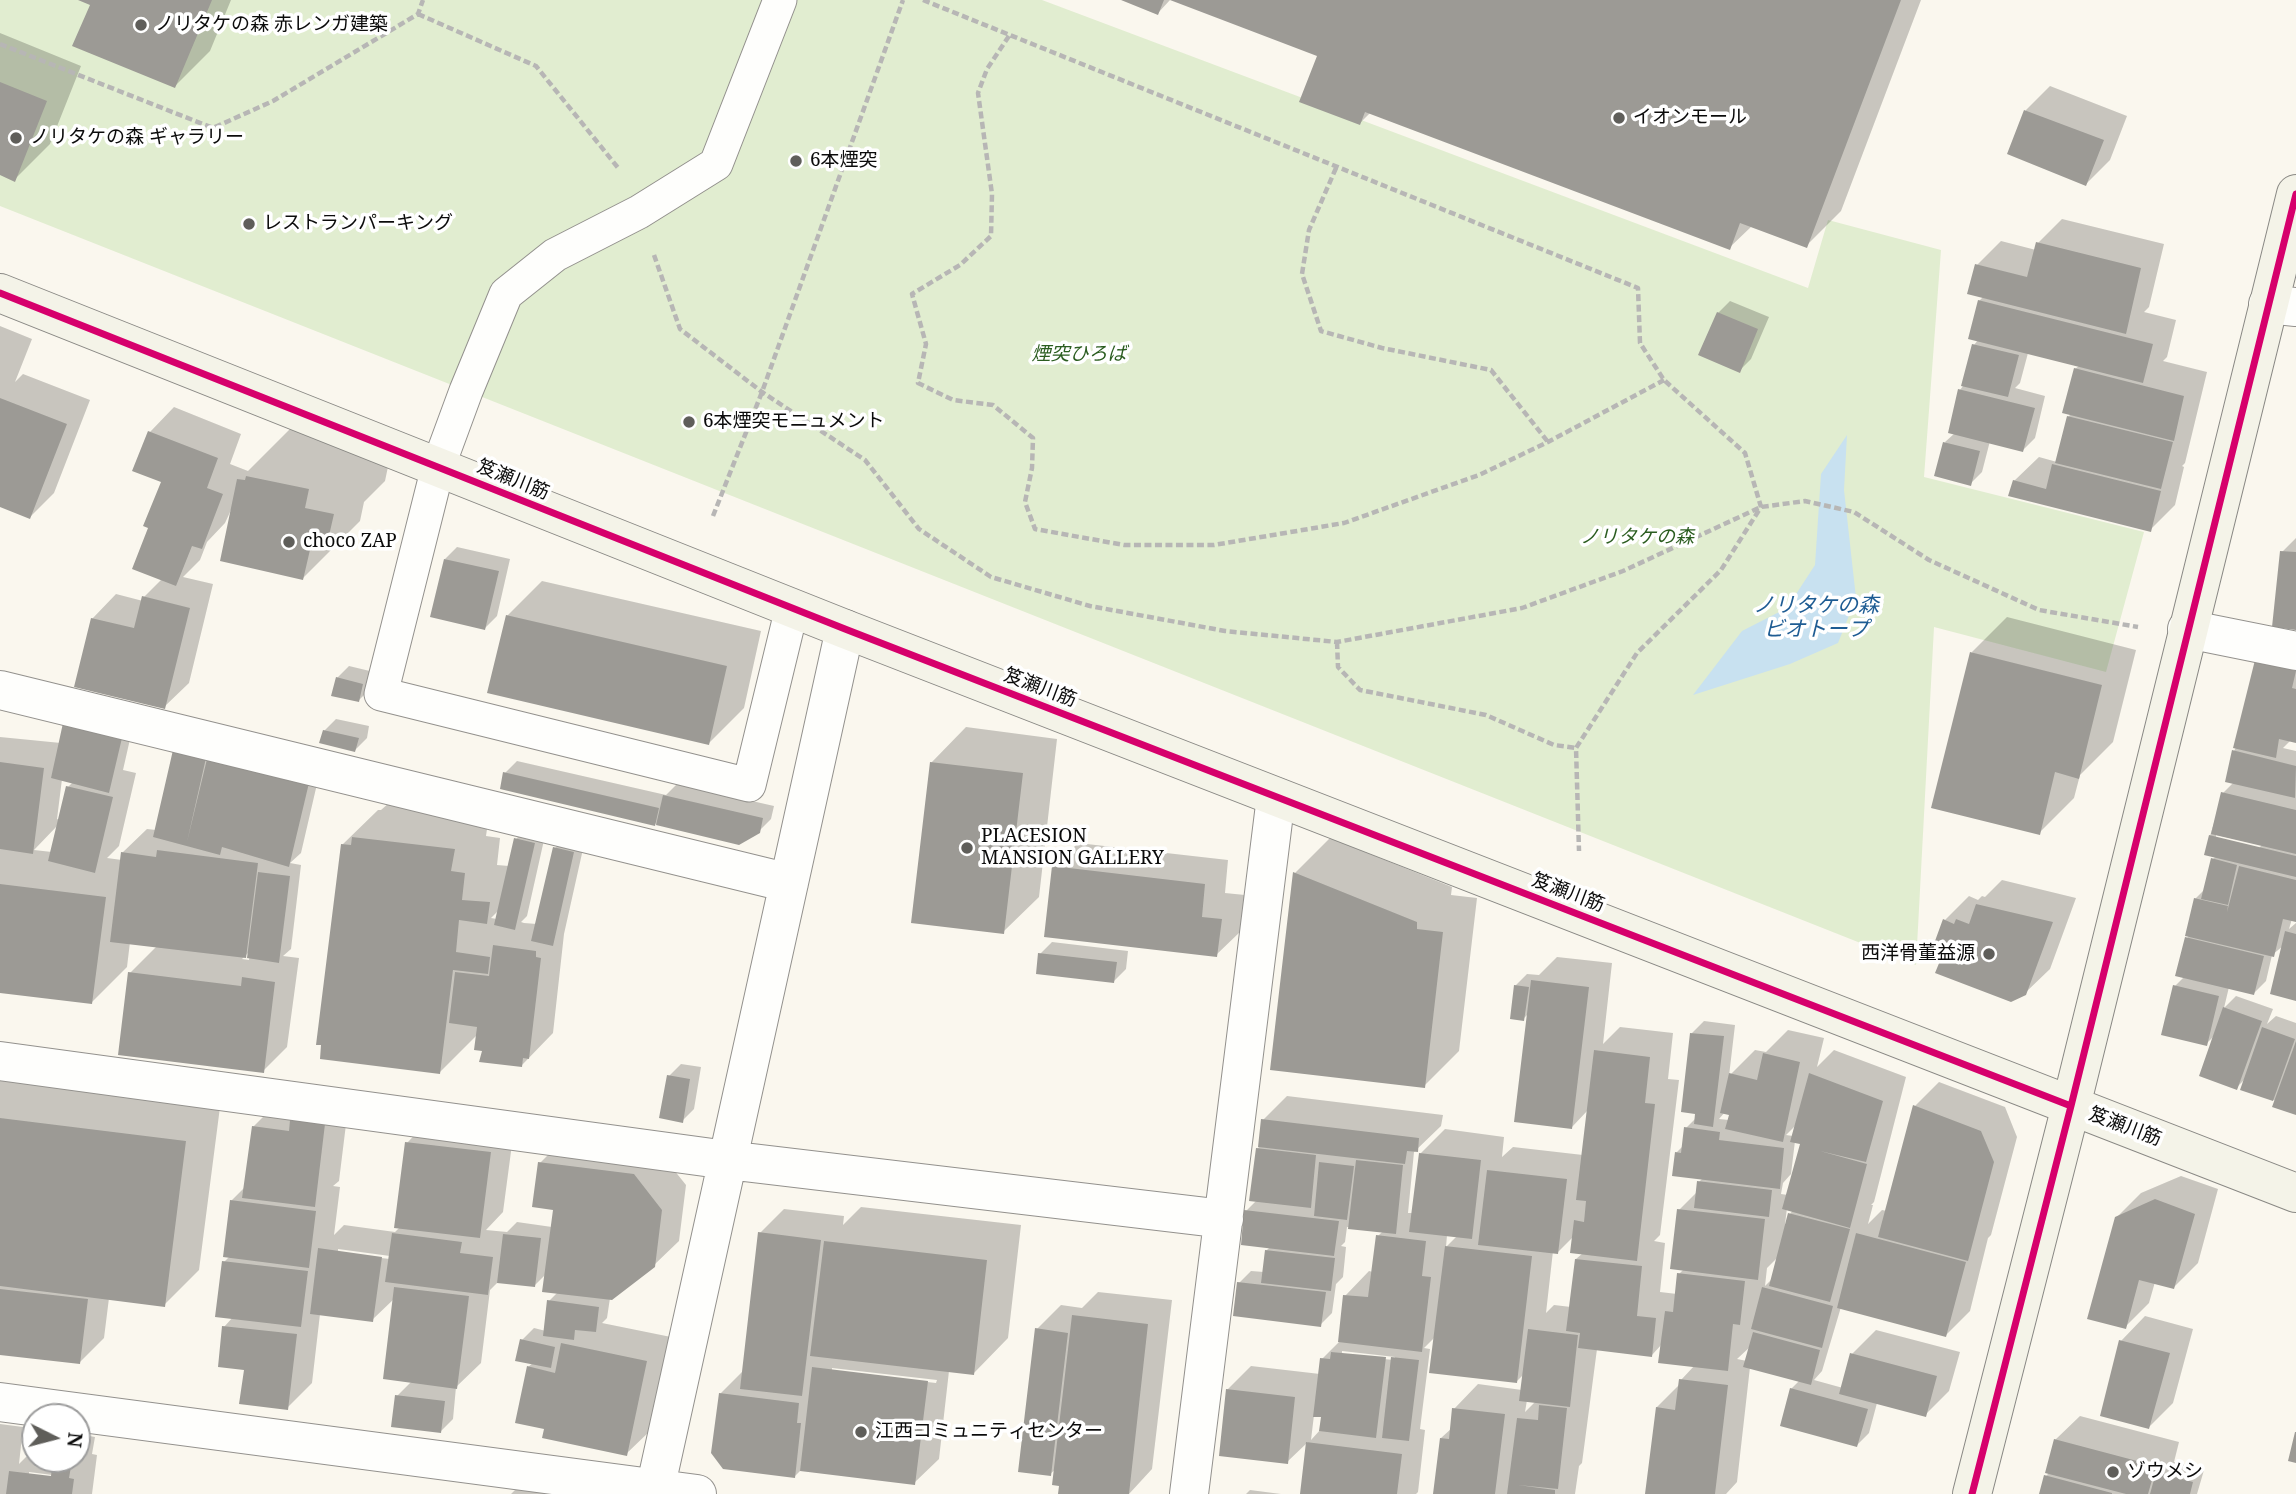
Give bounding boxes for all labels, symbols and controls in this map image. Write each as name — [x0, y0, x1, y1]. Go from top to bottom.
place label: ノリタケの森 赤レンガ建築 — [155, 14, 388, 36]
marker: ノリタケの森 赤レンガ建築 — [133, 17, 149, 33]
place label: イオンモール — [1633, 107, 1747, 129]
marker: イオンモール — [1611, 110, 1627, 126]
place label: ノリタケの森 ギャラリー — [30, 127, 244, 149]
marker: ノリタケの森 ギャラリー — [8, 130, 24, 146]
place label: 6本煙突 — [810, 150, 878, 172]
marker: 6本煙突 — [788, 153, 804, 169]
place label: レストランパーキング — [263, 213, 453, 235]
marker: レストランパーキング — [241, 216, 257, 232]
park label: 煙突ひろば — [1032, 344, 1126, 366]
place label: 6本煙突モニュメント — [703, 411, 885, 433]
marker: 6本煙突モニュメント — [681, 414, 697, 430]
street label: 笈瀬川筋 — [473, 455, 553, 505]
park label: ノリタケの森 — [1580, 527, 1694, 549]
place label: choco ZAP — [303, 531, 397, 553]
marker: choco ZAP — [281, 534, 297, 550]
water label: ノリタケの森 ビオトープ — [1753, 593, 1879, 643]
street label: 笈瀬川筋 — [1000, 664, 1080, 712]
place label: PLACESION MANSION GALLERY — [981, 826, 1164, 870]
marker: PLACESION MANSION GALLERY — [959, 840, 975, 856]
street label: 笈瀬川筋 — [1528, 869, 1608, 917]
place label: 西洋骨董益源 — [1861, 943, 1975, 965]
marker: 西洋骨董益源 — [1981, 946, 1997, 962]
street label: 笈瀬川筋 — [2085, 1103, 2165, 1151]
north arrow — [21, 1403, 91, 1473]
place label: 江西コミュニティセンター — [875, 1421, 1103, 1443]
marker: 江西コミュニティセンター — [853, 1424, 869, 1440]
text: N — [61, 1431, 89, 1449]
place label: ゾウメシ — [2127, 1461, 2203, 1483]
marker: ゾウメシ — [2105, 1464, 2121, 1480]

